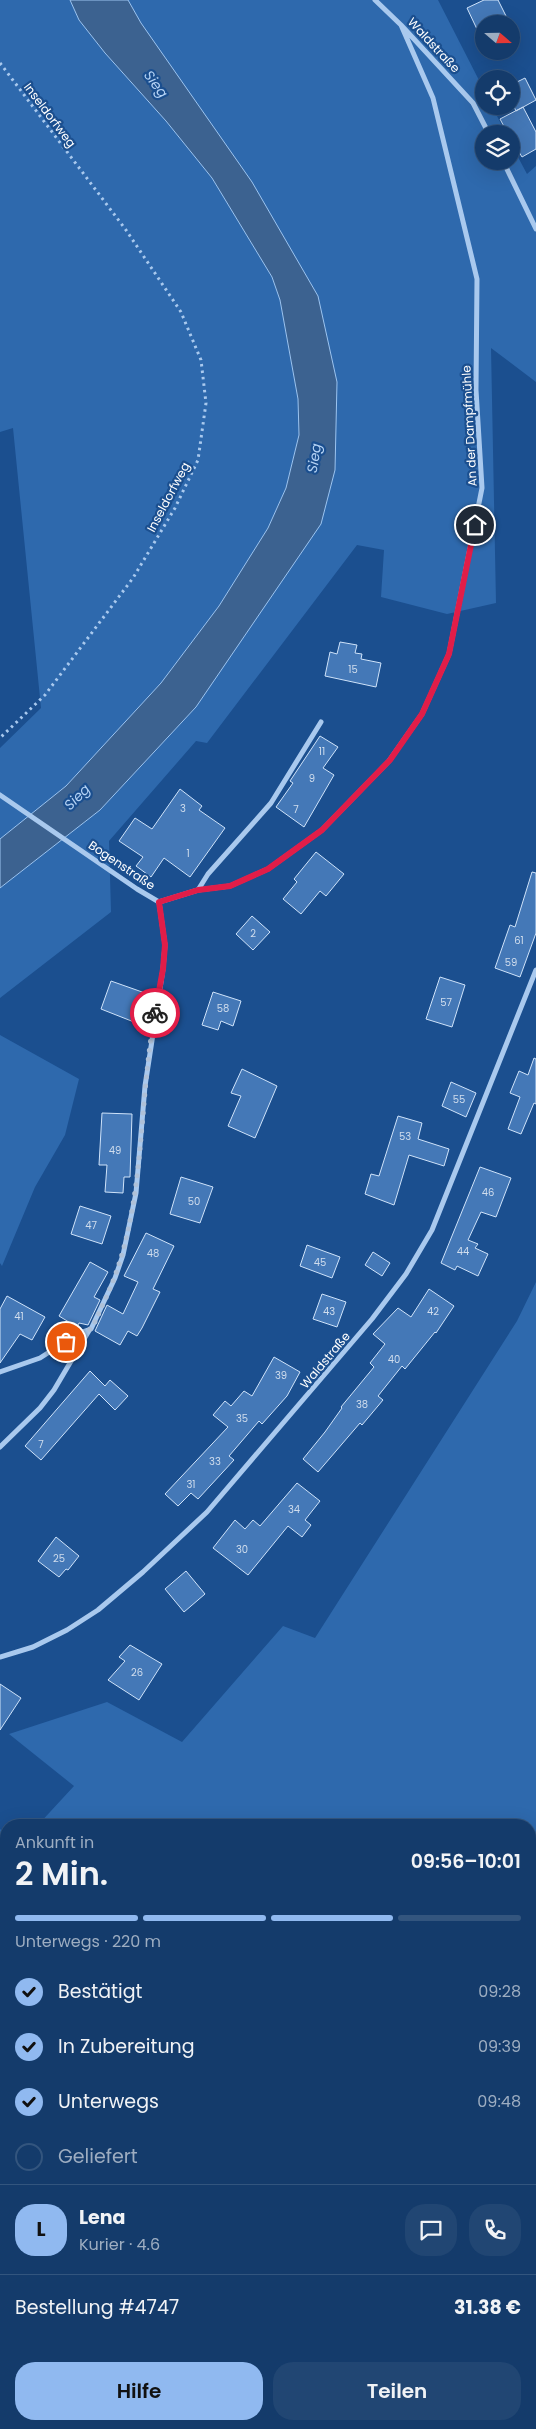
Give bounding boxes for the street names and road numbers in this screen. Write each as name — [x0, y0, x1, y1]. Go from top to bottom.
street label: Waldstraße — [404, 14, 464, 76]
street label: Inseldorfweg — [20, 79, 80, 151]
street label: An der Dampfmühle — [457, 365, 481, 487]
street label: Inseldorfweg — [142, 459, 194, 535]
street label: Bogenstraße — [85, 836, 159, 894]
street label: Waldstraße — [296, 1328, 354, 1392]

